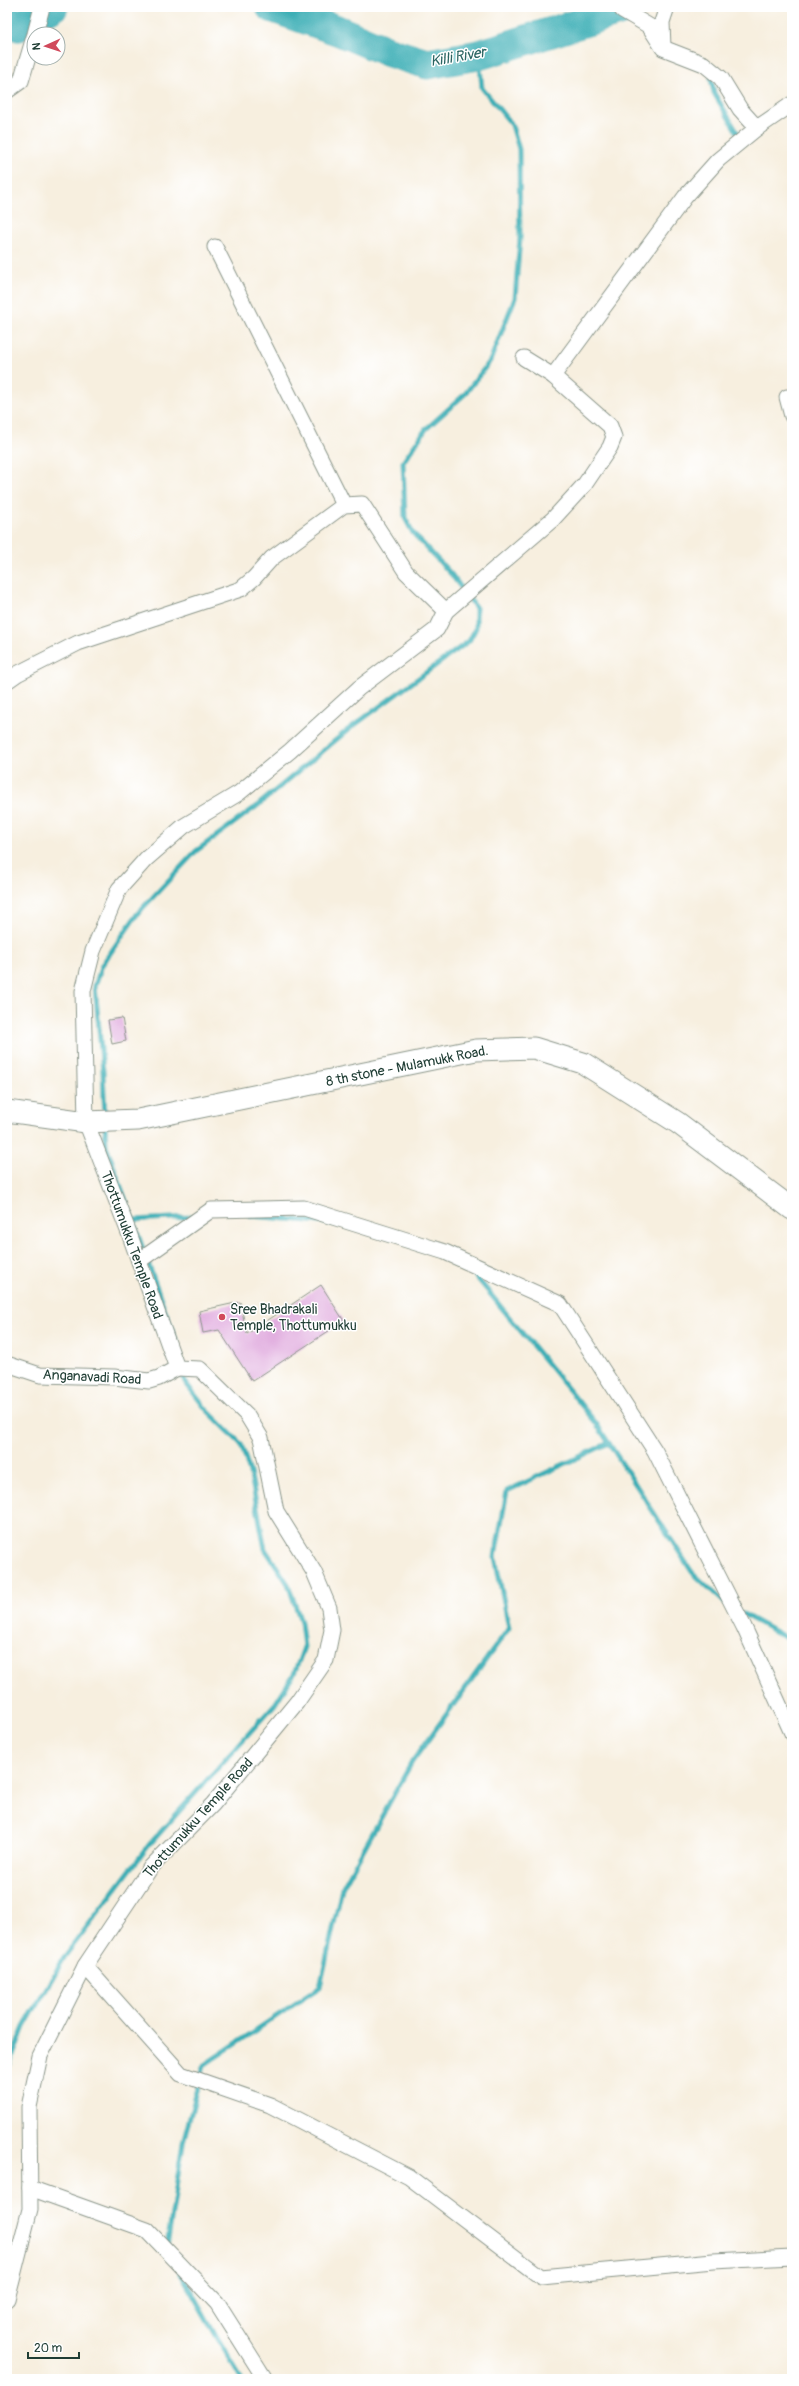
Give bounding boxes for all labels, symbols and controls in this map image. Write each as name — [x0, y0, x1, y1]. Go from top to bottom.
north arrow — [26, 26, 66, 66]
text: N — [30, 42, 43, 51]
water label: Killi River — [429, 42, 489, 71]
street label: 8 th stone - Mulamukk Road. — [325, 1042, 489, 1090]
street label: Thottumukku Temple Road — [97, 1169, 167, 1321]
place label: Sree Bhadrakali Temple, Thottumukku — [230, 1301, 357, 1334]
marker: Sree Bhadrakali Temple, Thottumukku — [217, 1312, 227, 1322]
street label: Anganavadi Road — [42, 1366, 142, 1388]
street label: Thottumukku Temple Road — [139, 1754, 257, 1882]
scale bar — [28, 2334, 79, 2360]
text: 20 m — [34, 2341, 63, 2356]

